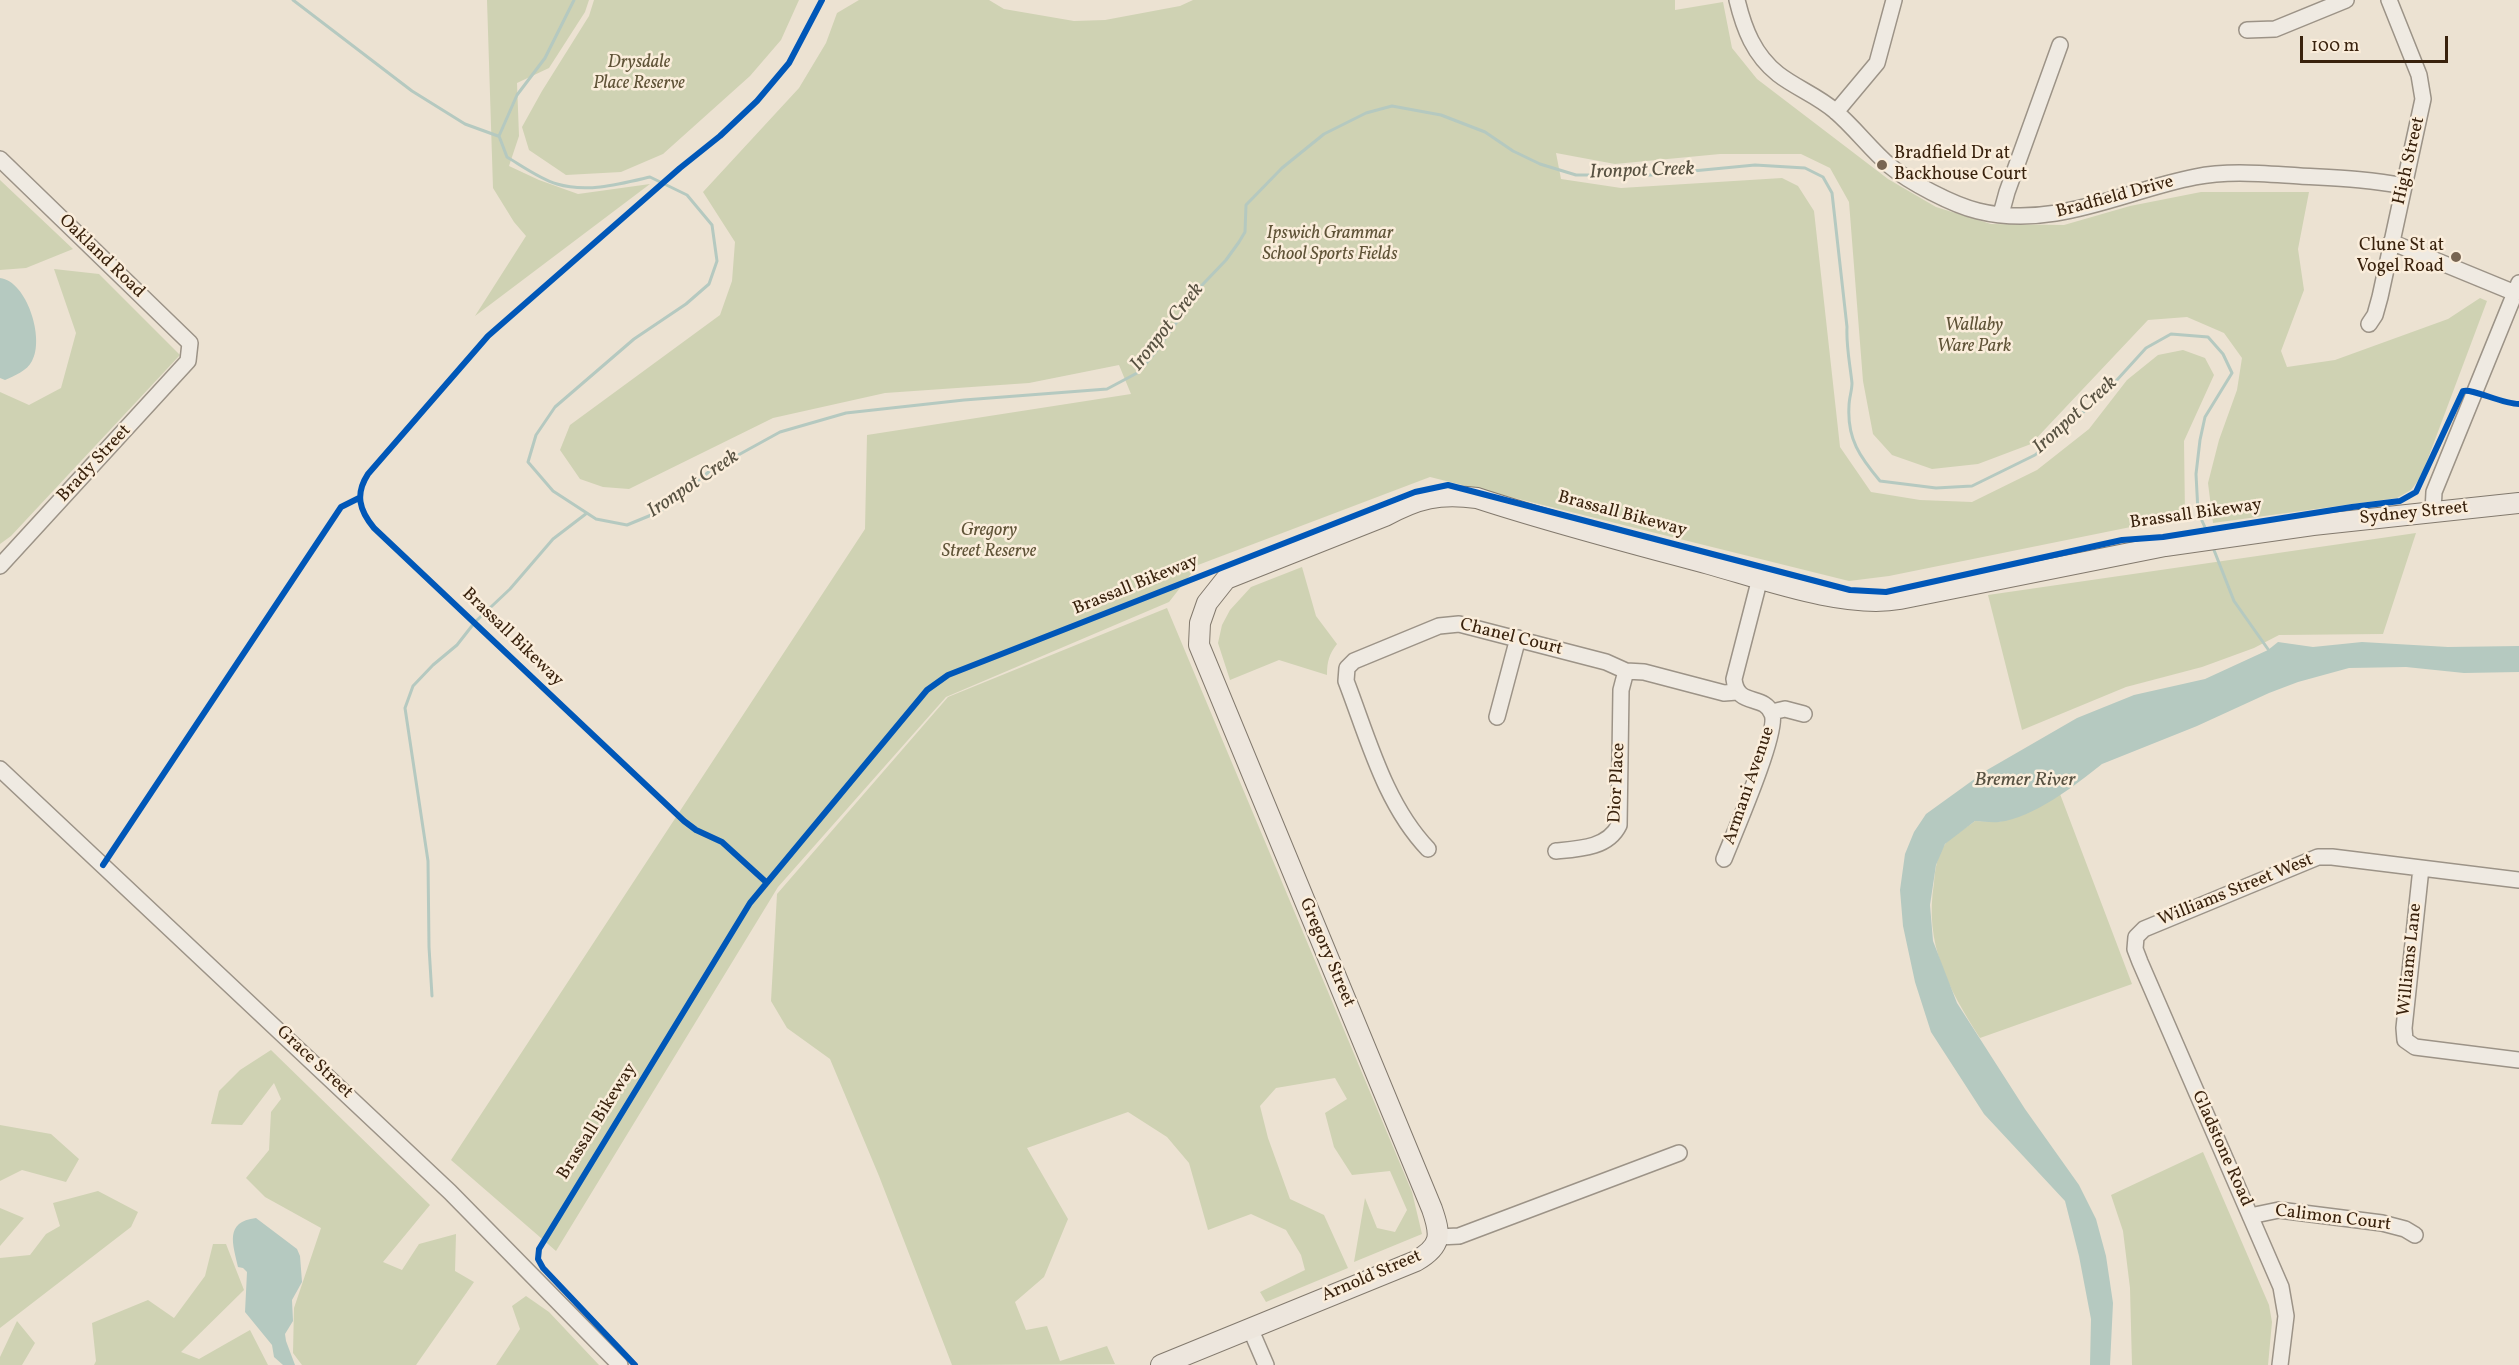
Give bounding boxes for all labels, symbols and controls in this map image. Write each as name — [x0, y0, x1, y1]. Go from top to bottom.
scale bar — [2303, 24, 2452, 62]
text: 100 m — [2311, 34, 2360, 59]
park label: Drysdale Place Reserve — [593, 53, 685, 96]
street label: High Street — [2389, 115, 2431, 207]
place label: Bradfield Dr at Backhouse Court — [1894, 144, 2027, 186]
water label: Ironpot Creek — [1589, 158, 1695, 186]
marker: Bradfield Dr at Backhouse Court — [1875, 158, 1889, 172]
street label: Bradfield Drive — [2054, 172, 2176, 224]
street label: Oakland Road — [53, 211, 149, 303]
park label: Ipswich Grammar School Sports Fields — [1262, 224, 1398, 266]
place label: Clune St at Vogel Road — [2356, 236, 2444, 278]
marker: Clune St at Vogel Road — [2449, 250, 2463, 264]
water label: Ironpot Creek — [1126, 279, 1210, 377]
park label: Wallaby Ware Park — [1937, 316, 2011, 358]
water label: Ironpot Creek — [2029, 372, 2123, 460]
street label: Brady Street — [54, 421, 136, 507]
water label: Ironpot Creek — [644, 446, 744, 524]
street label: Brassall Bikeway — [1555, 487, 1689, 543]
street label: Brassall Bikeway — [2129, 495, 2263, 535]
street label: Sydney Street — [2359, 498, 2469, 530]
park label: Gregory Street Reserve — [942, 521, 1036, 564]
street label: Brassall Bikeway — [1070, 551, 1202, 621]
street label: Brassall Bikeway — [457, 584, 567, 692]
street label: Chanel Court — [1457, 615, 1565, 661]
street label: Armani Avenue — [1720, 724, 1780, 848]
street label: Dior Place — [1605, 742, 1631, 824]
water label: Bremer River — [1974, 769, 2076, 793]
street label: Williams Street West — [2155, 850, 2317, 932]
street label: Gregory Street — [1293, 895, 1359, 1011]
street label: Williams Lane — [2394, 902, 2428, 1018]
street label: Grace Street — [271, 1022, 357, 1104]
street label: Brassall Bikeway — [554, 1060, 642, 1184]
street label: Gladstone Road — [2186, 1088, 2256, 1210]
street label: Calimon Court — [2274, 1201, 2392, 1237]
street label: Arnold Street — [1319, 1246, 1425, 1308]

